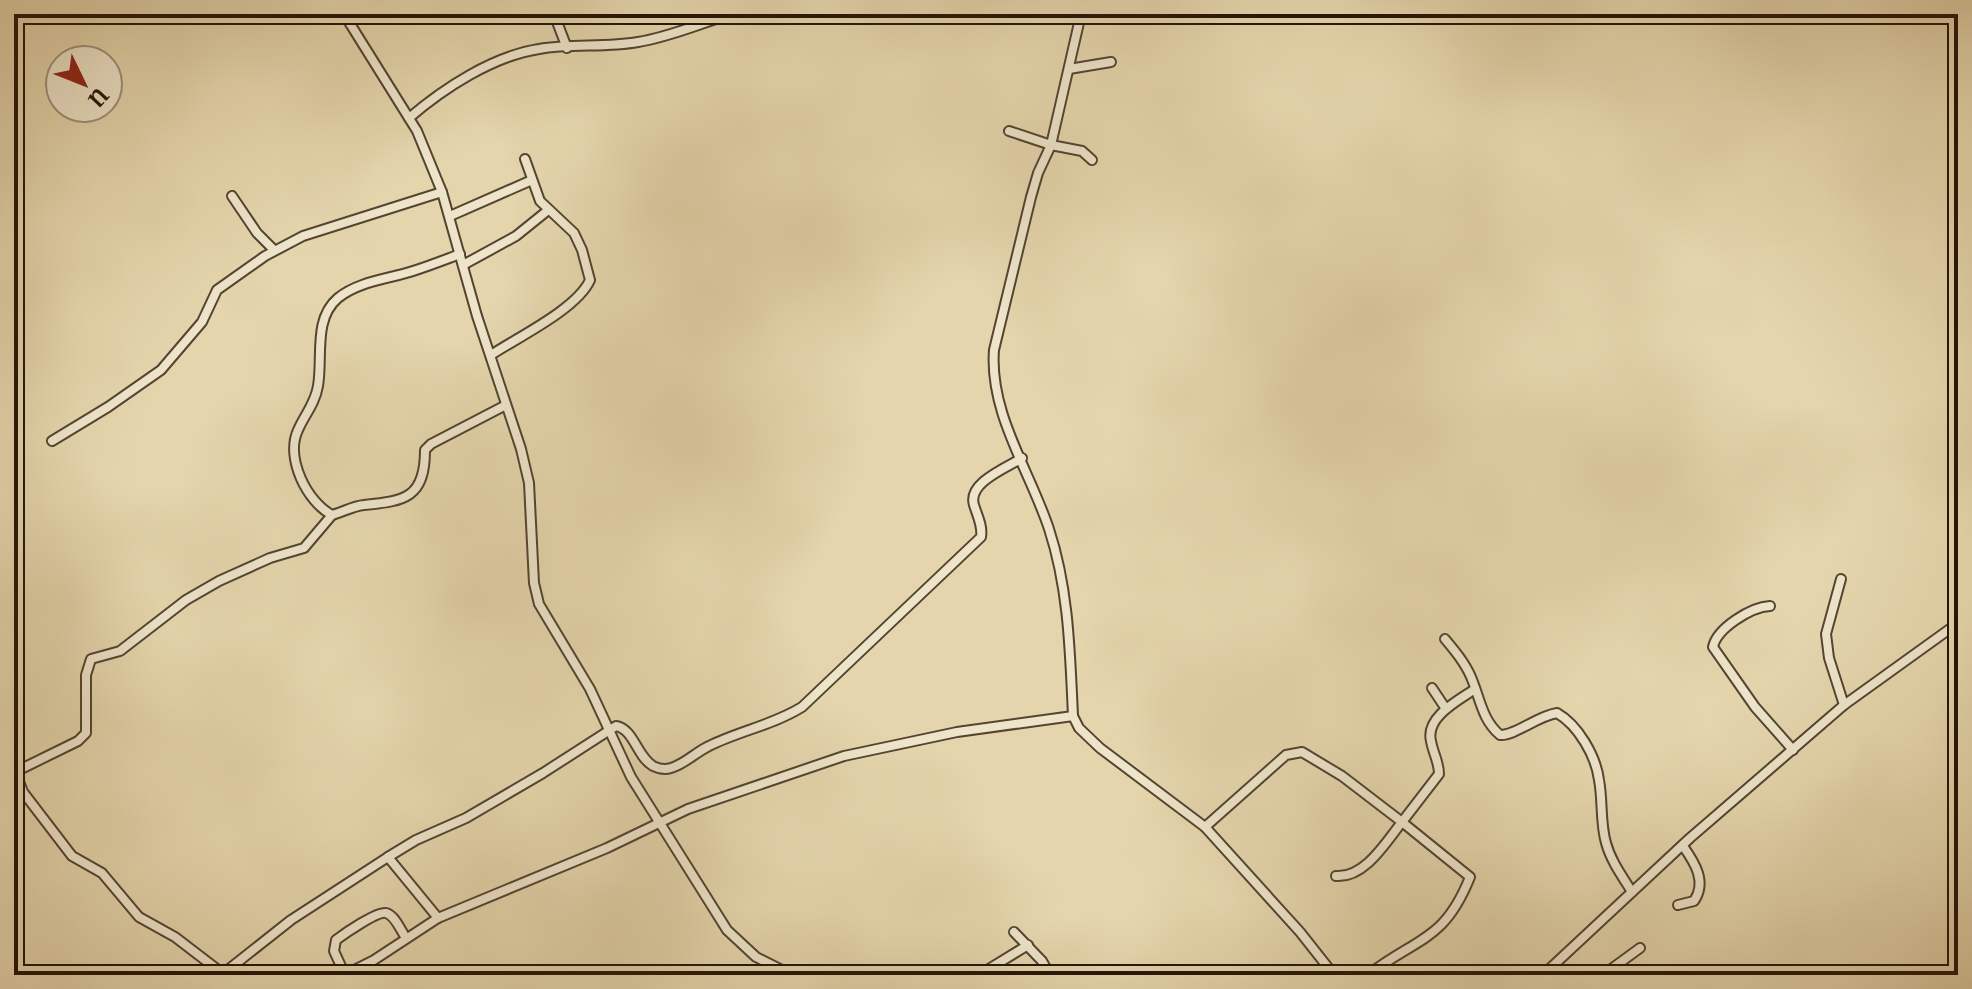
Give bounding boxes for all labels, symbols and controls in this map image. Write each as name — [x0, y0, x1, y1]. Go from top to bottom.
north arrow — [44, 44, 124, 124]
text: U — [82, 81, 114, 113]

